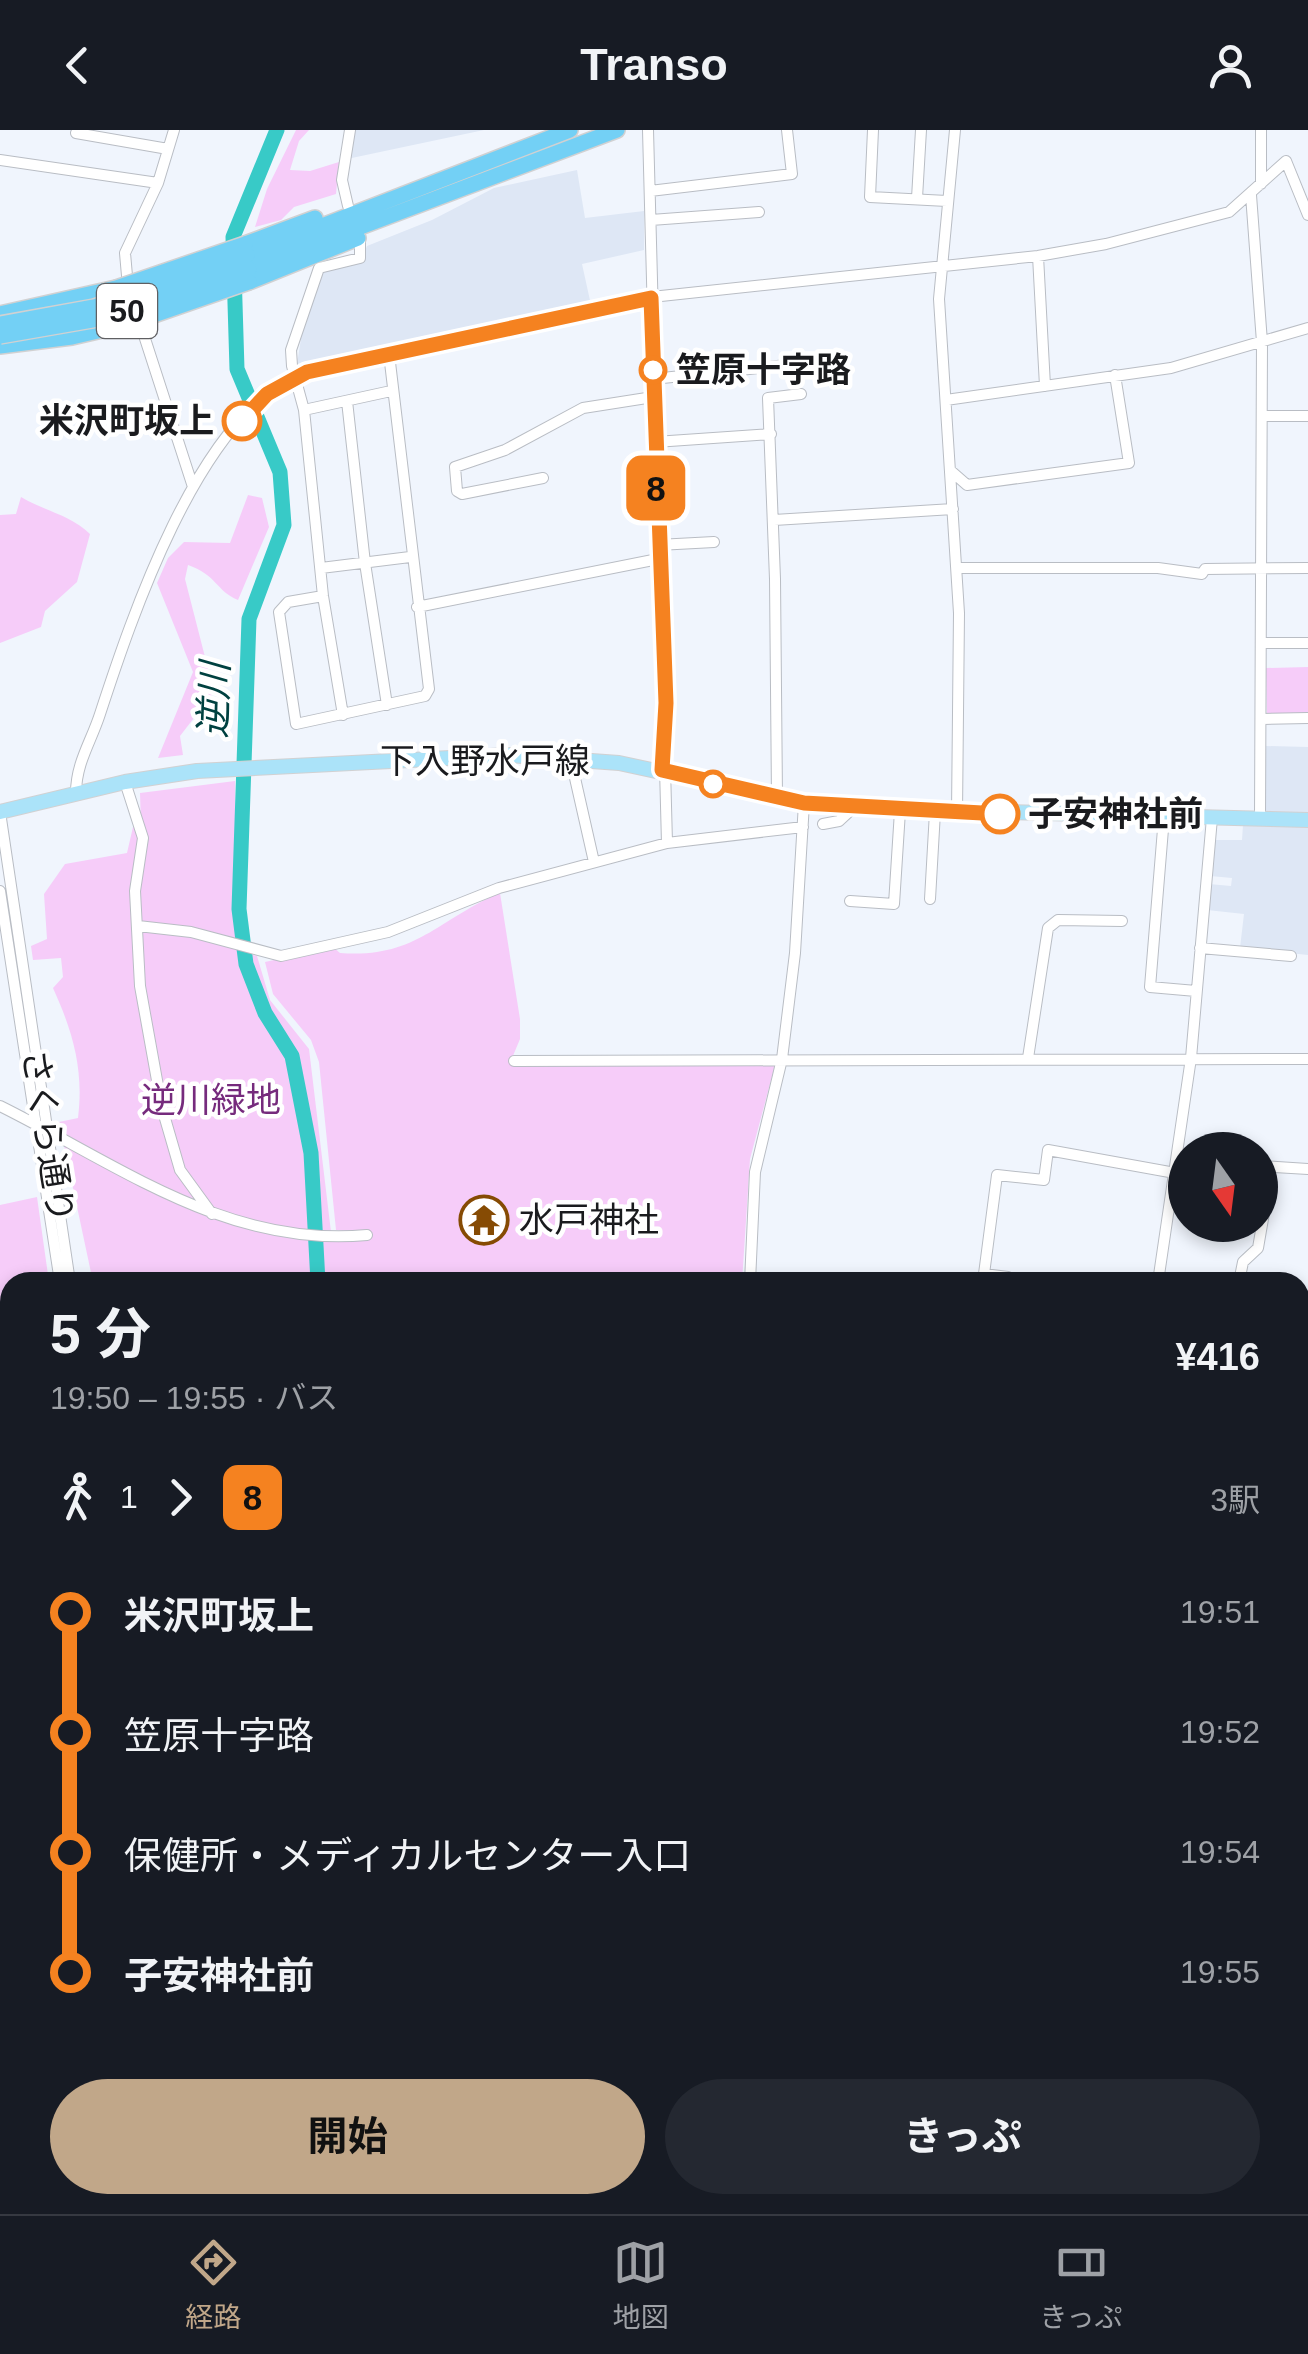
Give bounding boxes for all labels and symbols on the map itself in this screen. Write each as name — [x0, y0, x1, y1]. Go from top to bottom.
road number: 50 — [97, 284, 157, 338]
place label: 笠原十字路 — [676, 350, 851, 389]
marker: 笠原十字路 — [640, 357, 666, 383]
place label: 米沢町坂上 — [39, 401, 214, 440]
marker: 米沢町坂上 — [223, 402, 261, 440]
line badge: 8 — [624, 456, 688, 520]
water label: 逆川 — [192, 657, 236, 739]
street label: 下入野水戸線 — [380, 741, 590, 780]
unlabelled marker — [700, 771, 726, 797]
place label: 子安神社前 — [1028, 794, 1203, 833]
marker: 子安神社前 — [981, 795, 1019, 833]
street label: さくら通り — [16, 1046, 81, 1225]
park label: 逆川緑地 — [141, 1080, 281, 1119]
north arrow — [1168, 1132, 1278, 1242]
temple icon: 水戸神社 — [458, 1194, 510, 1246]
place label: 水戸神社 — [519, 1200, 659, 1239]

